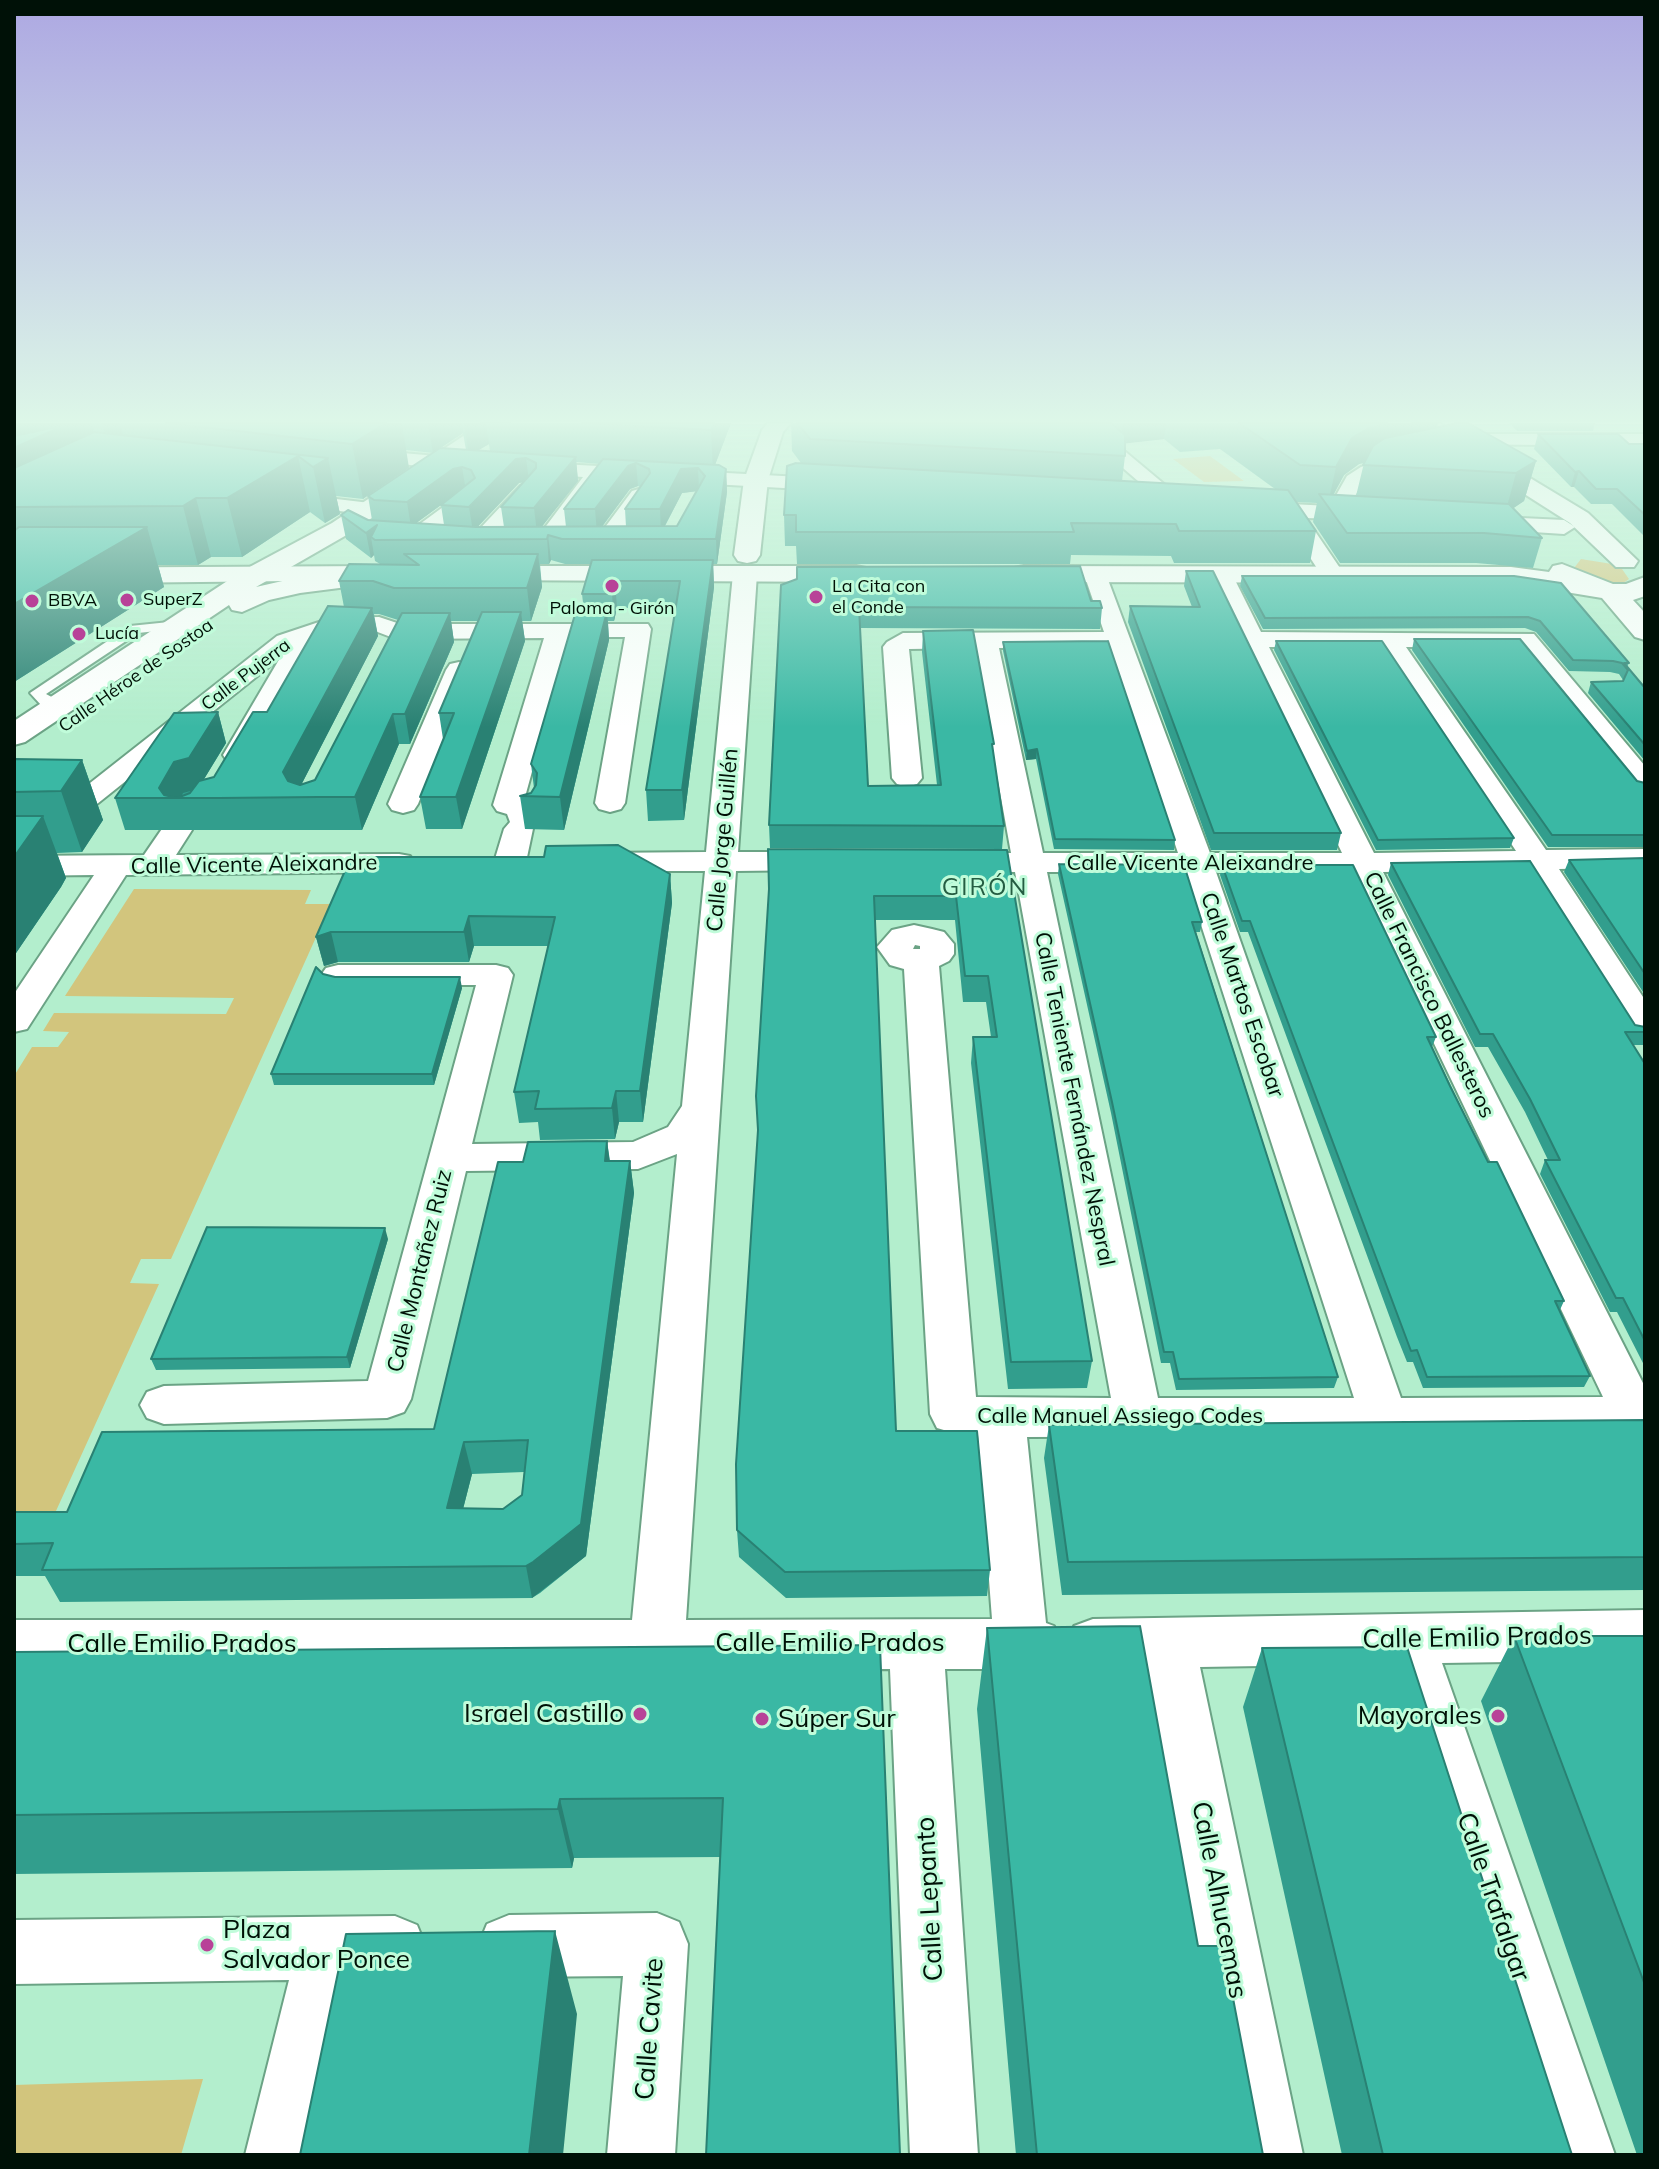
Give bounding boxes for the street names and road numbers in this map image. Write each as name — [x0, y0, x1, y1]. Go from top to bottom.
street label: Calle Héroe de Sostoa — [55, 615, 217, 737]
street label: Calle Pujerra — [197, 635, 295, 715]
street label: Calle Jorge Guillén — [702, 747, 744, 933]
street label: Calle Vicente Aleixandre — [130, 850, 378, 880]
street label: Calle Vicente Aleixandre — [1067, 850, 1313, 876]
street label: Calle Francisco Ballesteros — [1358, 868, 1500, 1122]
street label: Calle Martos Escobar — [1195, 889, 1289, 1101]
street label: Calle Teniente Fernández Nespral — [1029, 930, 1119, 1268]
street label: Calle Montañez Ruiz — [382, 1167, 458, 1375]
street label: Calle Manuel Assiego Codes — [977, 1403, 1263, 1429]
street label: Calle Emilio Prados — [1362, 1620, 1592, 1656]
street label: Calle Emilio Prados — [715, 1627, 945, 1659]
street label: Calle Emilio Prados — [67, 1628, 297, 1660]
street label: Calle Alhucemas — [1185, 1799, 1253, 2001]
street label: Calle Trafalgar — [1450, 1809, 1536, 1985]
street label: Calle Lepanto — [910, 1816, 950, 1982]
street label: Calle Cavite — [629, 1957, 671, 2101]

